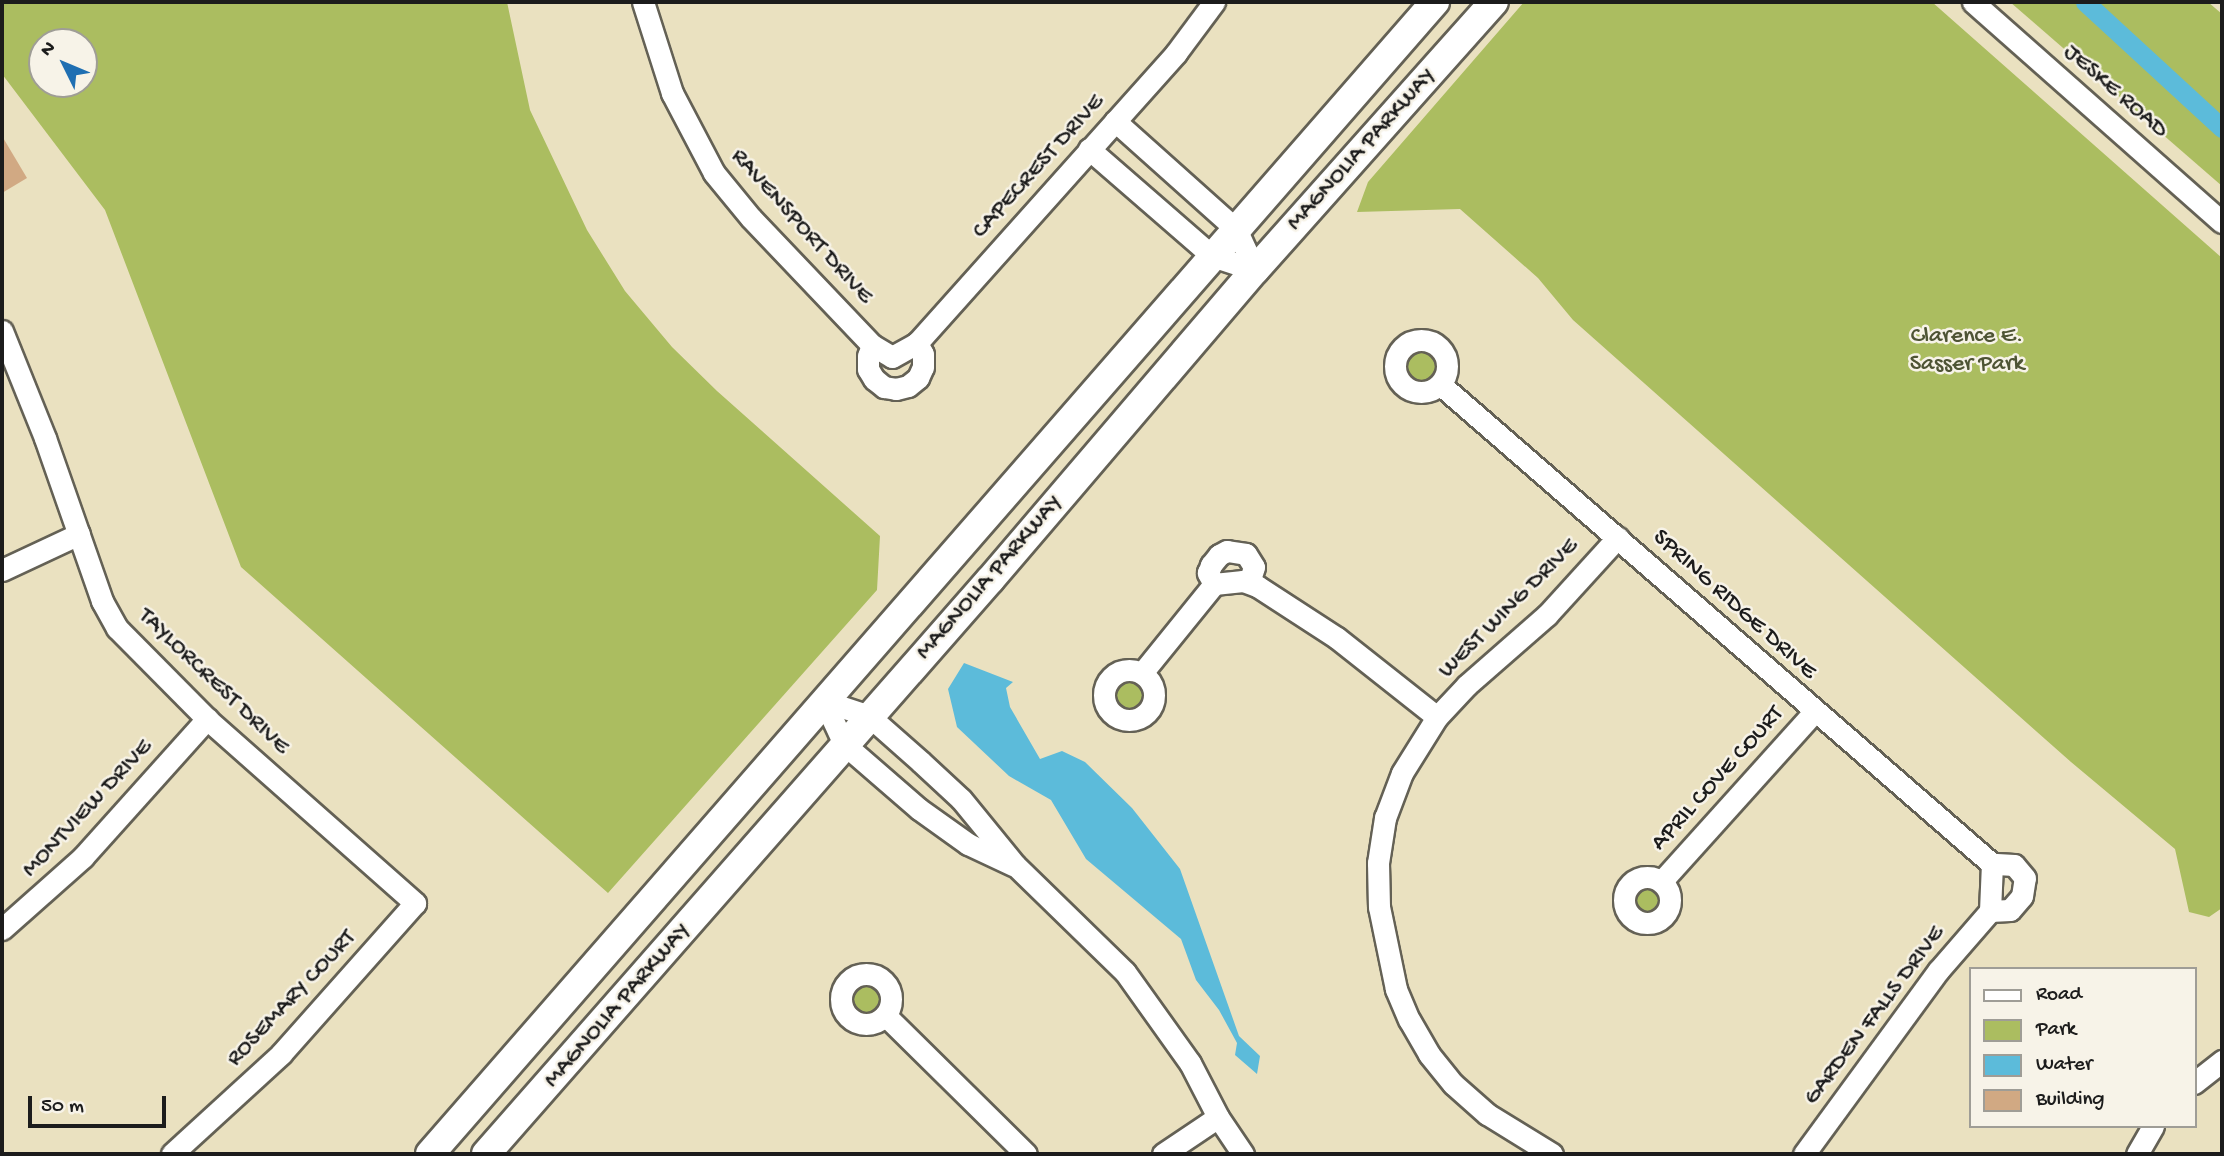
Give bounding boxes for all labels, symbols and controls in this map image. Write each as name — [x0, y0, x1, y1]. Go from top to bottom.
north arrow — [28, 28, 98, 98]
text: N — [36, 37, 61, 62]
street label: JESKE ROAD — [2057, 39, 2173, 145]
street label: MAGNOLIA PARKWAY — [1281, 63, 1443, 237]
street label: CAPECREST DRIVE — [967, 89, 1111, 245]
street label: RAVENSPORT DRIVE — [724, 143, 878, 311]
park label: Clarence E. Sasser Park — [1910, 323, 2024, 379]
street label: MAGNOLIA PARKWAY — [910, 490, 1070, 666]
street label: SPRING RIDGE DRIVE — [1646, 524, 1822, 686]
street label: WEST WING DRIVE — [1433, 533, 1585, 685]
street label: TAYLORCREST DRIVE — [131, 602, 295, 762]
street label: APRIL COVE COURT — [1645, 701, 1791, 857]
street label: MONTVIEW DRIVE — [17, 734, 159, 884]
street label: MAGNOLIA PARKWAY — [538, 918, 698, 1094]
street label: GARDEN FALLS DRIVE — [1798, 921, 1952, 1111]
street label: ROSEMARY COURT — [221, 925, 363, 1073]
legend — [1968, 967, 2196, 1128]
text: Road — [2036, 983, 2082, 1008]
text: Park — [2036, 1018, 2076, 1043]
text: Water — [2036, 1053, 2092, 1078]
scale bar — [32, 1082, 170, 1126]
text: Building — [2036, 1088, 2105, 1113]
text: 50 m — [41, 1095, 84, 1120]

